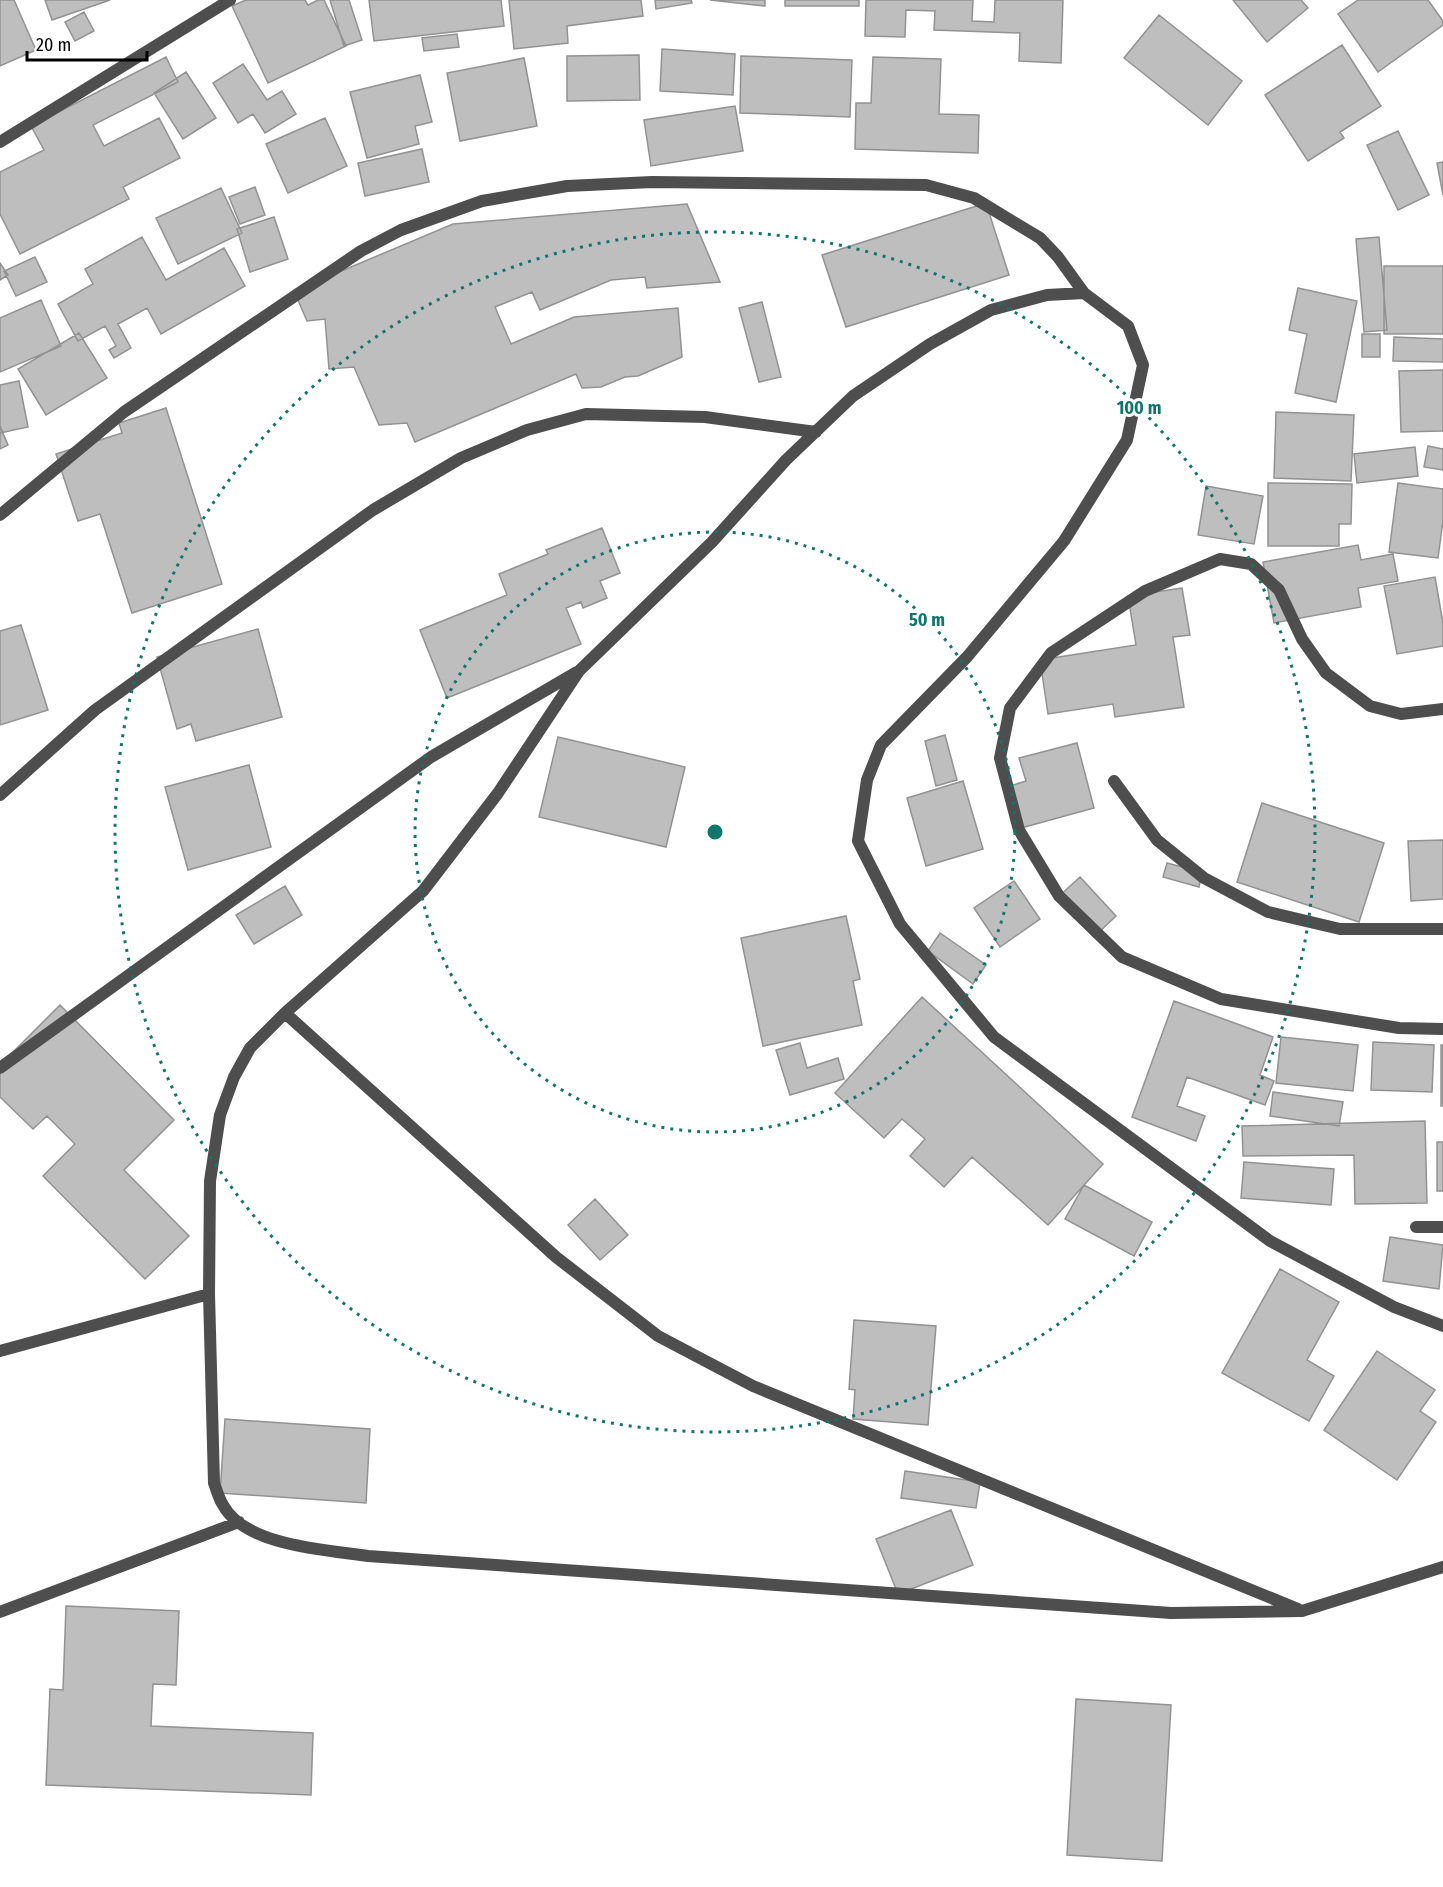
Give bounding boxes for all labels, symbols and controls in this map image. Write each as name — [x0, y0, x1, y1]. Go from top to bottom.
scale bar — [27, 24, 147, 62]
text: 20 m — [36, 34, 71, 56]
text: 100 m — [1117, 397, 1161, 419]
text: 50 m — [909, 609, 945, 631]
centre of rings — [705, 822, 725, 842]

